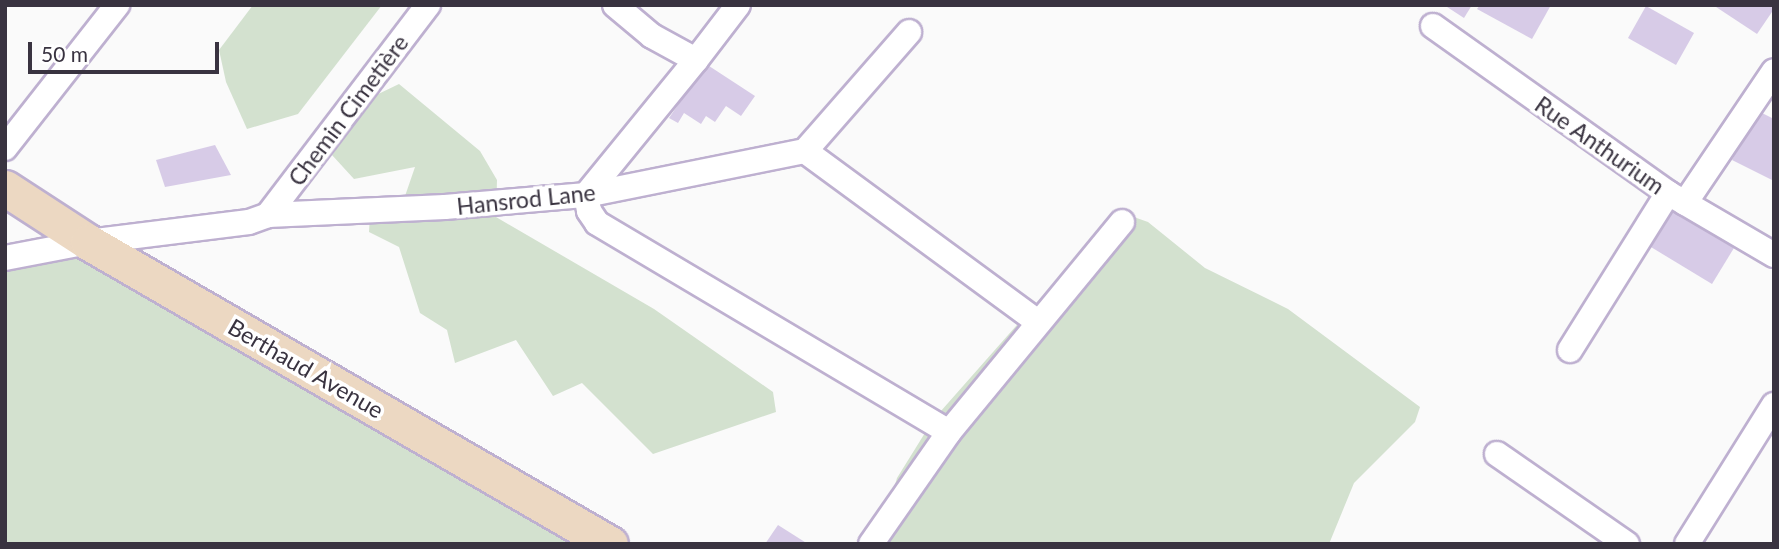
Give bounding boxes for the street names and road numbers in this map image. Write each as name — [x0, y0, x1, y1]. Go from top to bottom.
street label: Chemin Cimetière — [282, 29, 414, 191]
street label: Rue Anthurium — [1530, 90, 1670, 200]
street label: Hansrod Lane — [455, 178, 597, 220]
street label: Berthaud Avenue — [223, 312, 389, 424]

